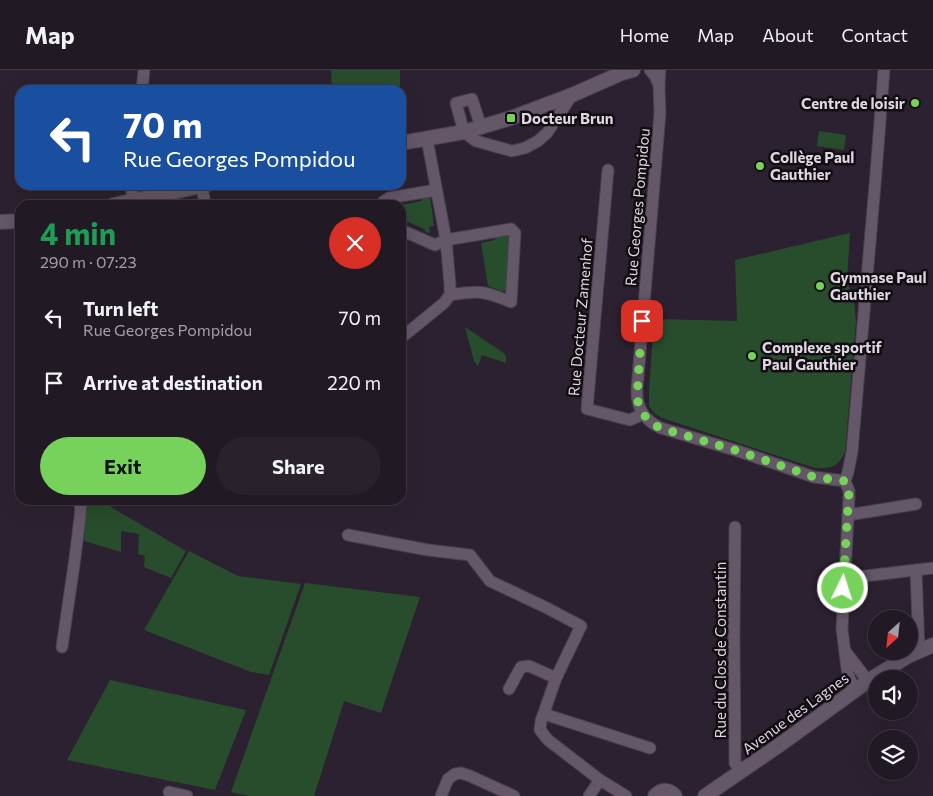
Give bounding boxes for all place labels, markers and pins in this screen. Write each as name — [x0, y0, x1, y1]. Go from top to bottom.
place label: Centre de loisir — [801, 94, 905, 112]
marker: Centre de loisir — [909, 97, 921, 109]
place label: Docteur Brun — [521, 109, 613, 127]
marker: Docteur Brun — [505, 112, 517, 124]
place label: Collège Paul Gauthier — [770, 148, 854, 183]
marker: Collège Paul Gauthier — [754, 160, 766, 172]
place label: Gymnase Paul Gauthier — [830, 268, 926, 303]
marker: Gymnase Paul Gauthier — [814, 280, 826, 292]
pin — [621, 300, 663, 342]
place label: Complexe sportif Paul Gauthier — [762, 338, 883, 373]
marker: Complexe sportif Paul Gauthier — [746, 350, 758, 362]

